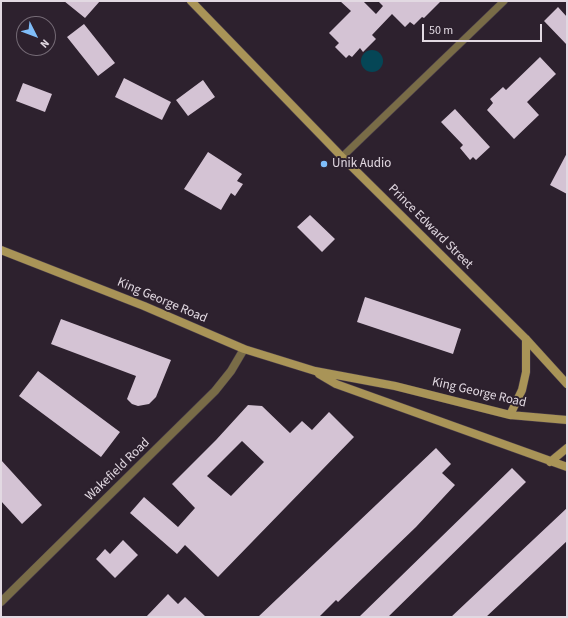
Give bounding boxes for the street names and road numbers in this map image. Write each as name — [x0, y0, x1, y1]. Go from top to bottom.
street label: Prince Edward Street — [384, 181, 476, 273]
street label: King George Road — [115, 275, 209, 327]
street label: King George Road — [430, 375, 528, 411]
street label: Wakefield Road — [82, 435, 154, 505]

